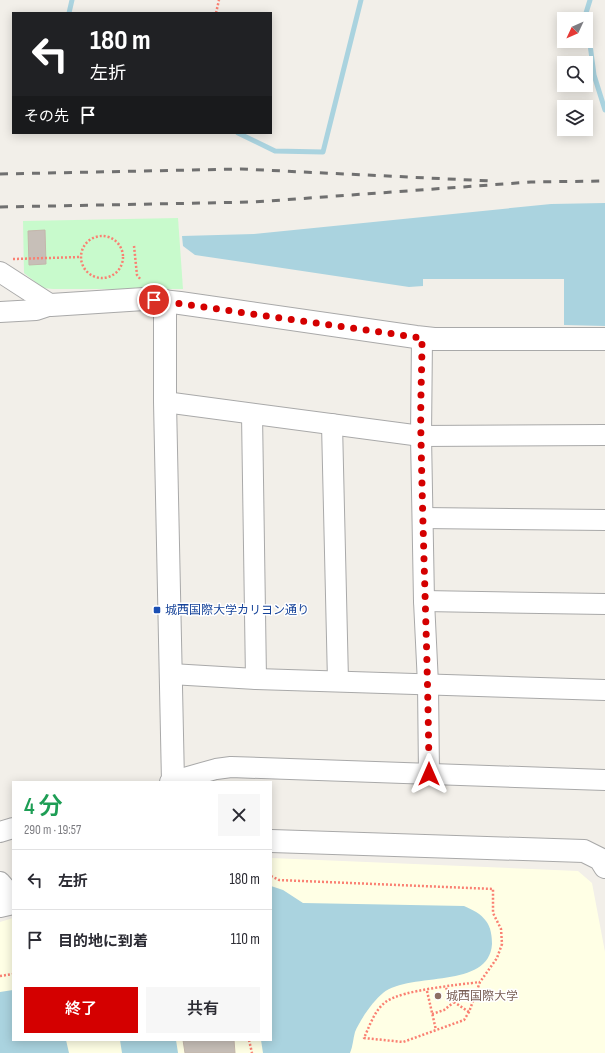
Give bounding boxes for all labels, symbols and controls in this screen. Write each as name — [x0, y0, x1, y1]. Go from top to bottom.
north arrow — [557, 12, 593, 48]
map controls — [557, 12, 593, 136]
text: 180 m — [90, 24, 150, 57]
icon: left — [24, 28, 76, 80]
button: search — [557, 56, 593, 92]
text: 左折 — [90, 63, 126, 84]
button: layers — [557, 100, 593, 136]
icon: arrive — [77, 104, 99, 126]
text: その先 — [24, 107, 69, 126]
pin — [137, 283, 171, 317]
icon: arrive — [143, 289, 165, 311]
place label: 城西国際大学カリヨン通り — [165, 603, 309, 618]
marker: 城西国際大学カリヨン通り — [152, 605, 162, 615]
position arrow — [408, 753, 450, 795]
text: 4 分 — [24, 792, 62, 821]
button: close — [218, 794, 260, 836]
text: 290 m · 19:57 — [24, 822, 81, 838]
icon: left — [24, 869, 46, 891]
text: 180 m — [229, 870, 260, 889]
text: 左折 — [58, 872, 88, 891]
icon: arrive — [24, 929, 46, 951]
text: 110 m — [231, 930, 260, 949]
text: 目的地に到着 — [58, 932, 148, 951]
button: 終了 — [24, 987, 138, 1033]
button: 共有 — [146, 987, 260, 1033]
place label: 城西国際大学 — [446, 989, 518, 1004]
marker: 城西国際大学 — [433, 991, 443, 1001]

